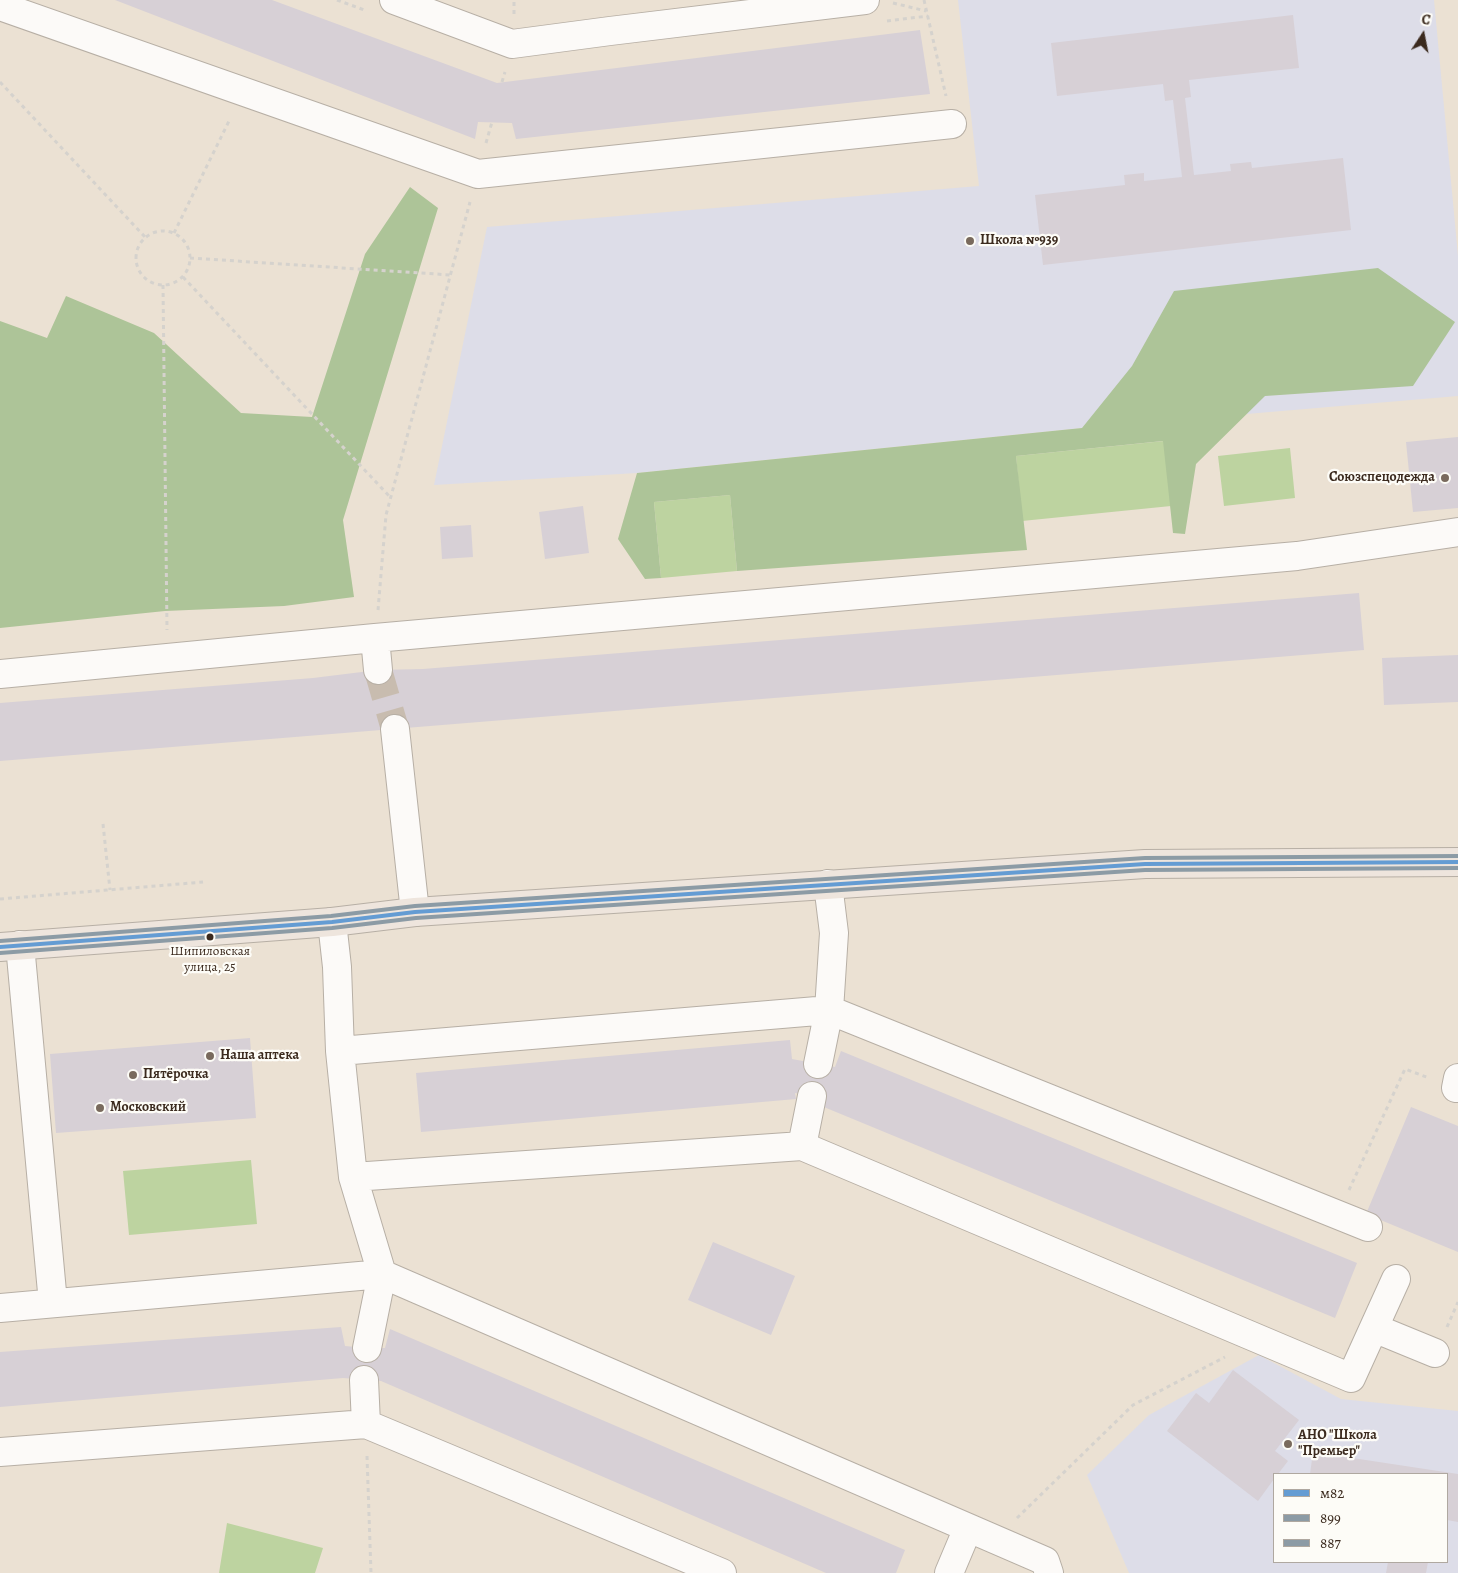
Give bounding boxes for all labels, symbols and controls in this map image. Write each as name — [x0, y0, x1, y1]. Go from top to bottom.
north arrow — [1398, 10, 1448, 60]
text: С — [1420, 10, 1432, 30]
place label: Школа №939 — [980, 233, 1058, 249]
marker: Школа №939 — [964, 235, 976, 247]
place label: Союзспецодежда — [1329, 470, 1435, 486]
marker: Союзспецодежда — [1439, 472, 1451, 484]
marker: Шипиловская улица, 25 — [205, 932, 215, 942]
place label: Шипиловская улица, 25 — [170, 944, 250, 975]
place label: Наша аптека — [220, 1048, 299, 1064]
marker: Наша аптека — [204, 1050, 216, 1062]
place label: Пятёрочка — [143, 1067, 209, 1083]
marker: Пятёрочка — [127, 1069, 139, 1081]
place label: Московский — [110, 1100, 186, 1116]
marker: Московский — [94, 1102, 106, 1114]
place label: АНО "Школа "Премьер" — [1298, 1428, 1377, 1460]
marker: АНО "Школа "Премьер" — [1282, 1438, 1294, 1450]
legend — [1273, 1473, 1448, 1563]
text: м82 — [1320, 1483, 1344, 1503]
text: 899 — [1320, 1508, 1341, 1528]
text: 887 — [1320, 1533, 1341, 1553]

